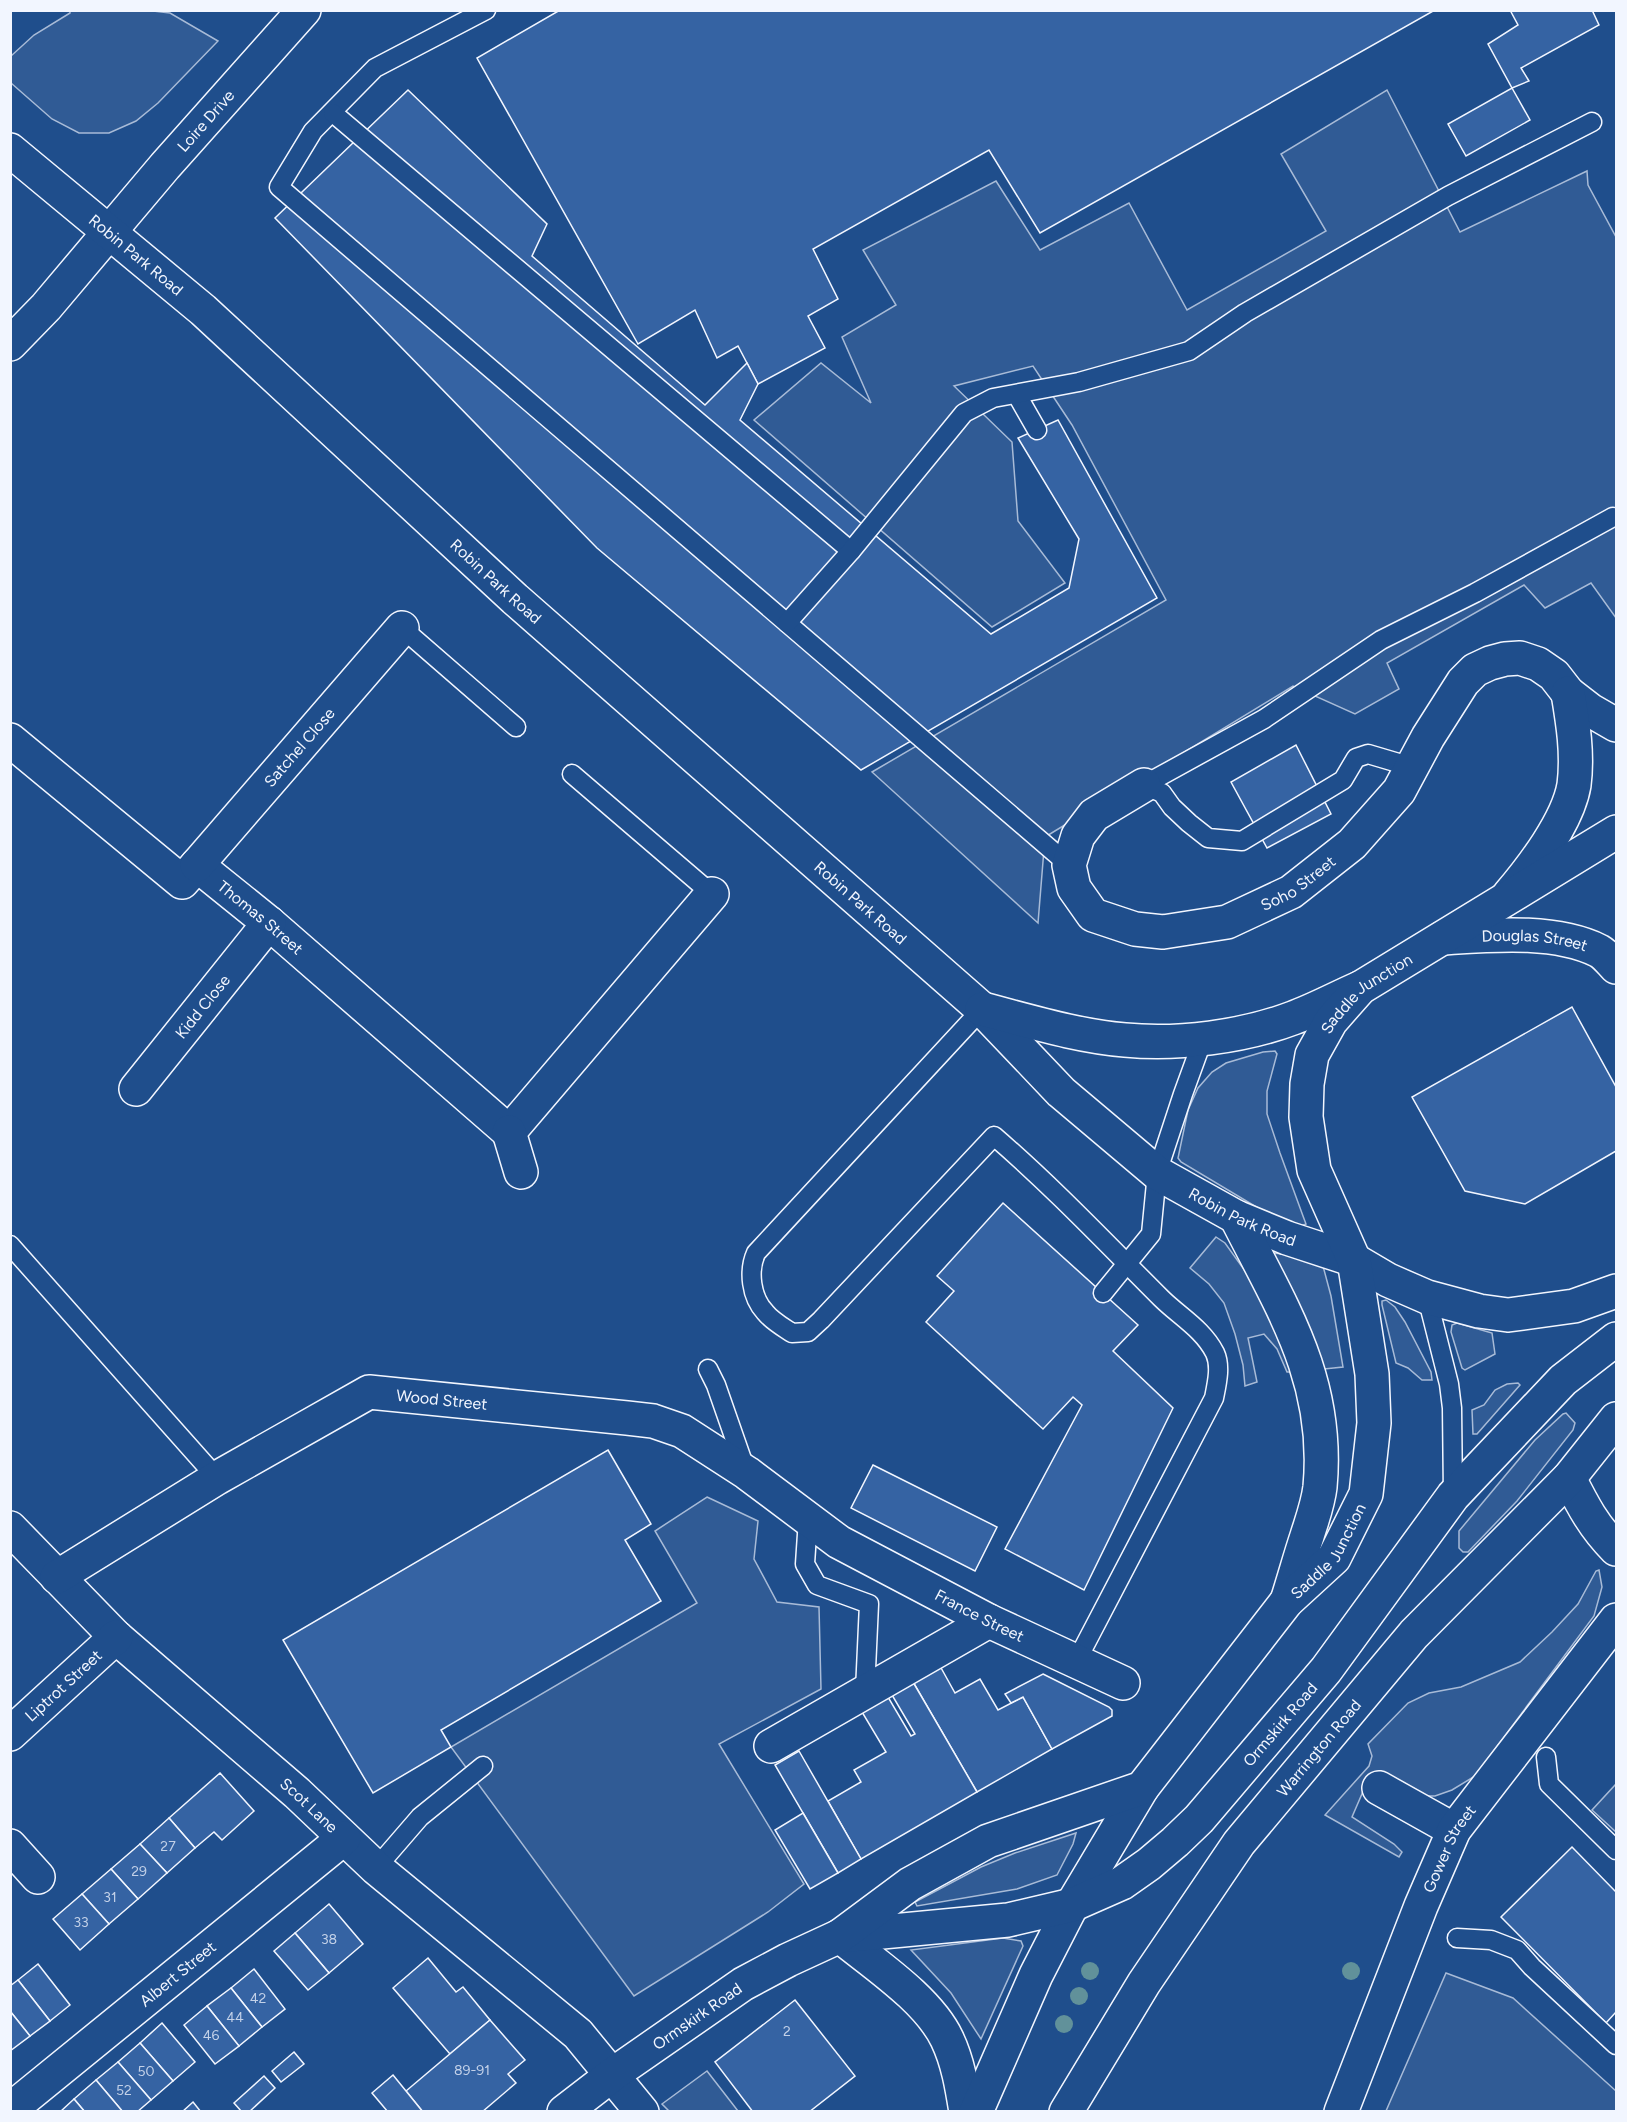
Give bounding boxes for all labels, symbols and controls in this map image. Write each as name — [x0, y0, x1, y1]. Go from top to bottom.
street label: Loire Drive — [173, 86, 239, 156]
street label: Robin Park Road — [85, 211, 187, 300]
street label: Robin Park Road — [446, 535, 545, 628]
street label: Satchel Close — [260, 704, 339, 791]
street label: Soho Street — [1258, 852, 1339, 915]
street label: Robin Park Road — [810, 857, 910, 948]
street label: Thomas Street — [214, 877, 307, 958]
street label: Douglas Street — [1481, 926, 1590, 955]
street label: Saddle Junction — [1317, 949, 1416, 1037]
street label: Kidd Close — [171, 970, 234, 1042]
street label: Robin Park Road — [1185, 1184, 1298, 1250]
street label: Wood Street — [395, 1386, 488, 1414]
street label: Saddle Junction — [1287, 1500, 1370, 1603]
street label: France Street — [932, 1585, 1027, 1646]
street label: Liptrot Street — [21, 1646, 106, 1726]
street label: Ormskirk Road — [1239, 1679, 1321, 1770]
street label: Warrington Road — [1273, 1696, 1365, 1801]
street label: Scot Lane — [276, 1774, 342, 1837]
street label: Gower Street — [1419, 1801, 1480, 1896]
house number: 27 — [160, 1838, 176, 1855]
house number: 29 — [131, 1863, 147, 1880]
house number: 31 — [103, 1889, 117, 1906]
house number: 33 — [73, 1914, 89, 1931]
house number: 38 — [321, 1931, 337, 1948]
street label: Albert Street — [136, 1937, 220, 2011]
street label: Ormskirk Road — [649, 1979, 746, 2054]
house number: 42 — [250, 1990, 266, 2007]
house number: 44 — [226, 2009, 244, 2026]
house number: 2 — [783, 2023, 791, 2040]
house number: 46 — [203, 2027, 219, 2044]
house number: 89-91 — [454, 2062, 490, 2079]
house number: 50 — [137, 2063, 155, 2080]
house number: 52 — [116, 2082, 132, 2099]

